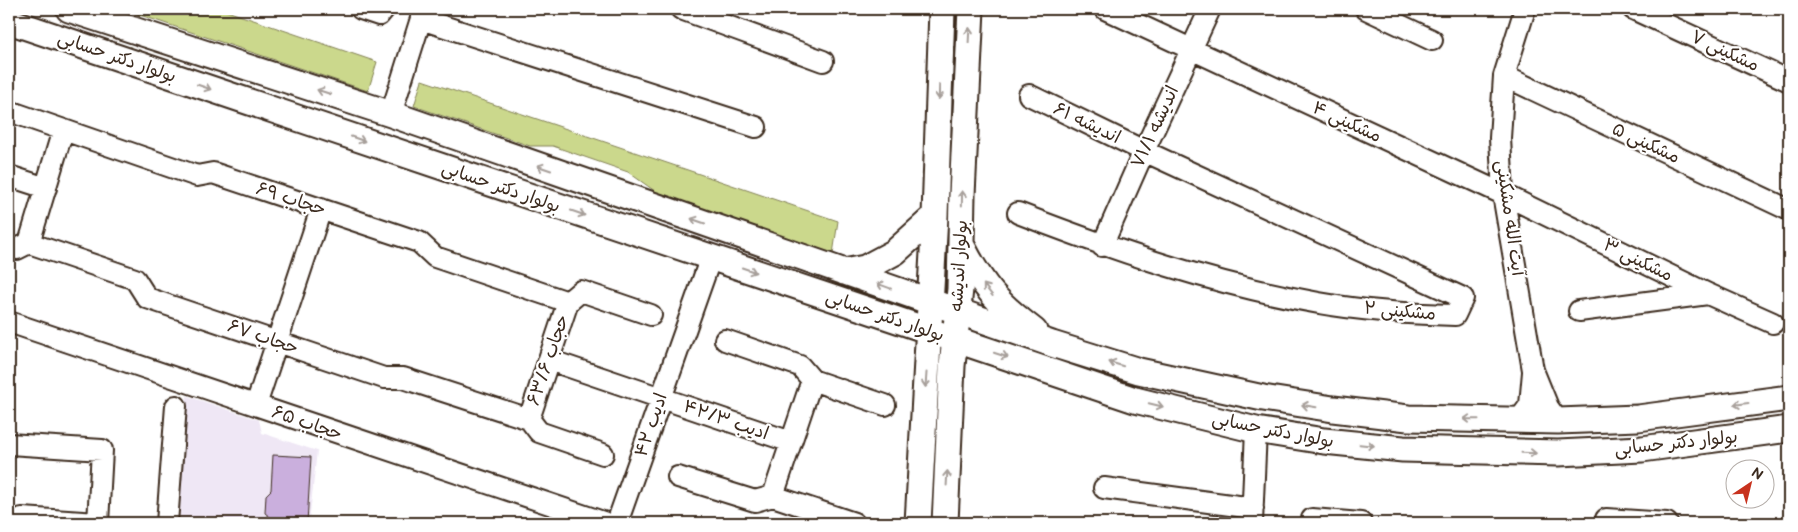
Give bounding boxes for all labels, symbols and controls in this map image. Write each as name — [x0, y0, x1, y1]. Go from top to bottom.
street label: مشکینی ۷ — [1688, 26, 1762, 76]
street label: بولوار دکتر حسابی — [55, 27, 179, 88]
one-way arrow — [965, 28, 974, 44]
one-way arrow — [196, 82, 212, 92]
street label: اندیشه ۷۱/۱ — [1127, 83, 1183, 171]
one-way arrow — [934, 84, 944, 100]
one-way arrow — [316, 87, 332, 97]
street label: مشکینی ۴ — [1309, 97, 1385, 147]
street label: اندیشه ۶۱ — [1050, 98, 1124, 148]
street label: مشکینی ۵ — [1609, 118, 1683, 168]
one-way arrow — [350, 134, 366, 144]
street label: بولوار دکتر حسابی — [439, 157, 563, 218]
street label: آیت الله مشکینی — [1491, 159, 1529, 279]
one-way arrow — [536, 162, 552, 172]
street label: حجاب ۶۹ — [254, 178, 328, 220]
one-way arrow — [957, 190, 967, 206]
one-way arrow — [570, 208, 586, 218]
one-way arrow — [690, 216, 706, 225]
street label: بولوار اندیشه — [946, 219, 973, 313]
street label: مشکینی ۳ — [1600, 234, 1676, 286]
one-way arrow — [741, 266, 756, 275]
one-way arrow — [877, 281, 892, 290]
one-way arrow — [983, 284, 994, 297]
street label: بولوار دکتر حسابی — [823, 286, 947, 347]
street label: مشکینی ۲ — [1363, 297, 1437, 325]
street label: حجاب ۶۳/۶ — [523, 312, 573, 408]
street label: حجاب ۶۷ — [225, 315, 301, 359]
one-way arrow — [993, 351, 1009, 360]
one-way arrow — [1108, 359, 1124, 369]
one-way arrow — [921, 371, 930, 387]
street label: ادیب ۴۲ — [630, 390, 672, 460]
street label: ادیب ۴۲/۳ — [681, 396, 771, 444]
one-way arrow — [1733, 399, 1749, 409]
one-way arrow — [1301, 400, 1317, 410]
street label: حجاب ۶۵ — [269, 401, 345, 445]
one-way arrow — [1148, 401, 1164, 410]
street label: بولوار دکتر حسابی — [1210, 408, 1336, 453]
one-way arrow — [1463, 414, 1479, 424]
street label: بولوار دکتر حسابی — [1613, 426, 1739, 461]
one-way arrow — [1359, 440, 1375, 450]
one-way arrow — [1521, 448, 1537, 457]
north arrow — [1726, 460, 1776, 510]
text: N — [1748, 464, 1766, 484]
one-way arrow — [942, 470, 951, 486]

